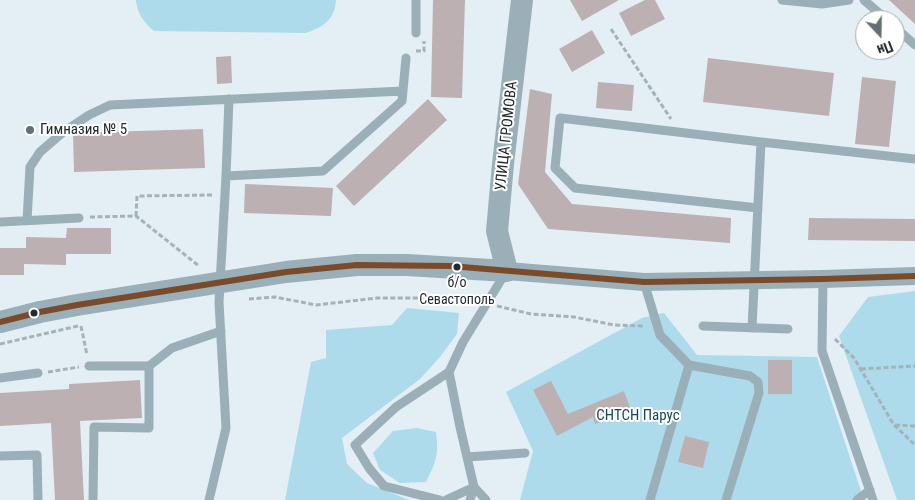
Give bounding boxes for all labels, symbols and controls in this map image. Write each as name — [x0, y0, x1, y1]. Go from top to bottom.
north arrow — [855, 10, 905, 60]
text: Пн — [875, 38, 895, 58]
street label: УЛИЦА ГРОМОВА — [492, 80, 522, 192]
place label: Гимназия № 5 — [40, 121, 127, 139]
marker: Гимназия № 5 — [24, 124, 36, 136]
marker: б/о Севастополь — [452, 262, 462, 272]
place label: б/о Севастополь — [419, 275, 495, 308]
unlabelled marker — [29, 308, 39, 318]
park label: СНТСН Парус — [596, 407, 680, 425]

